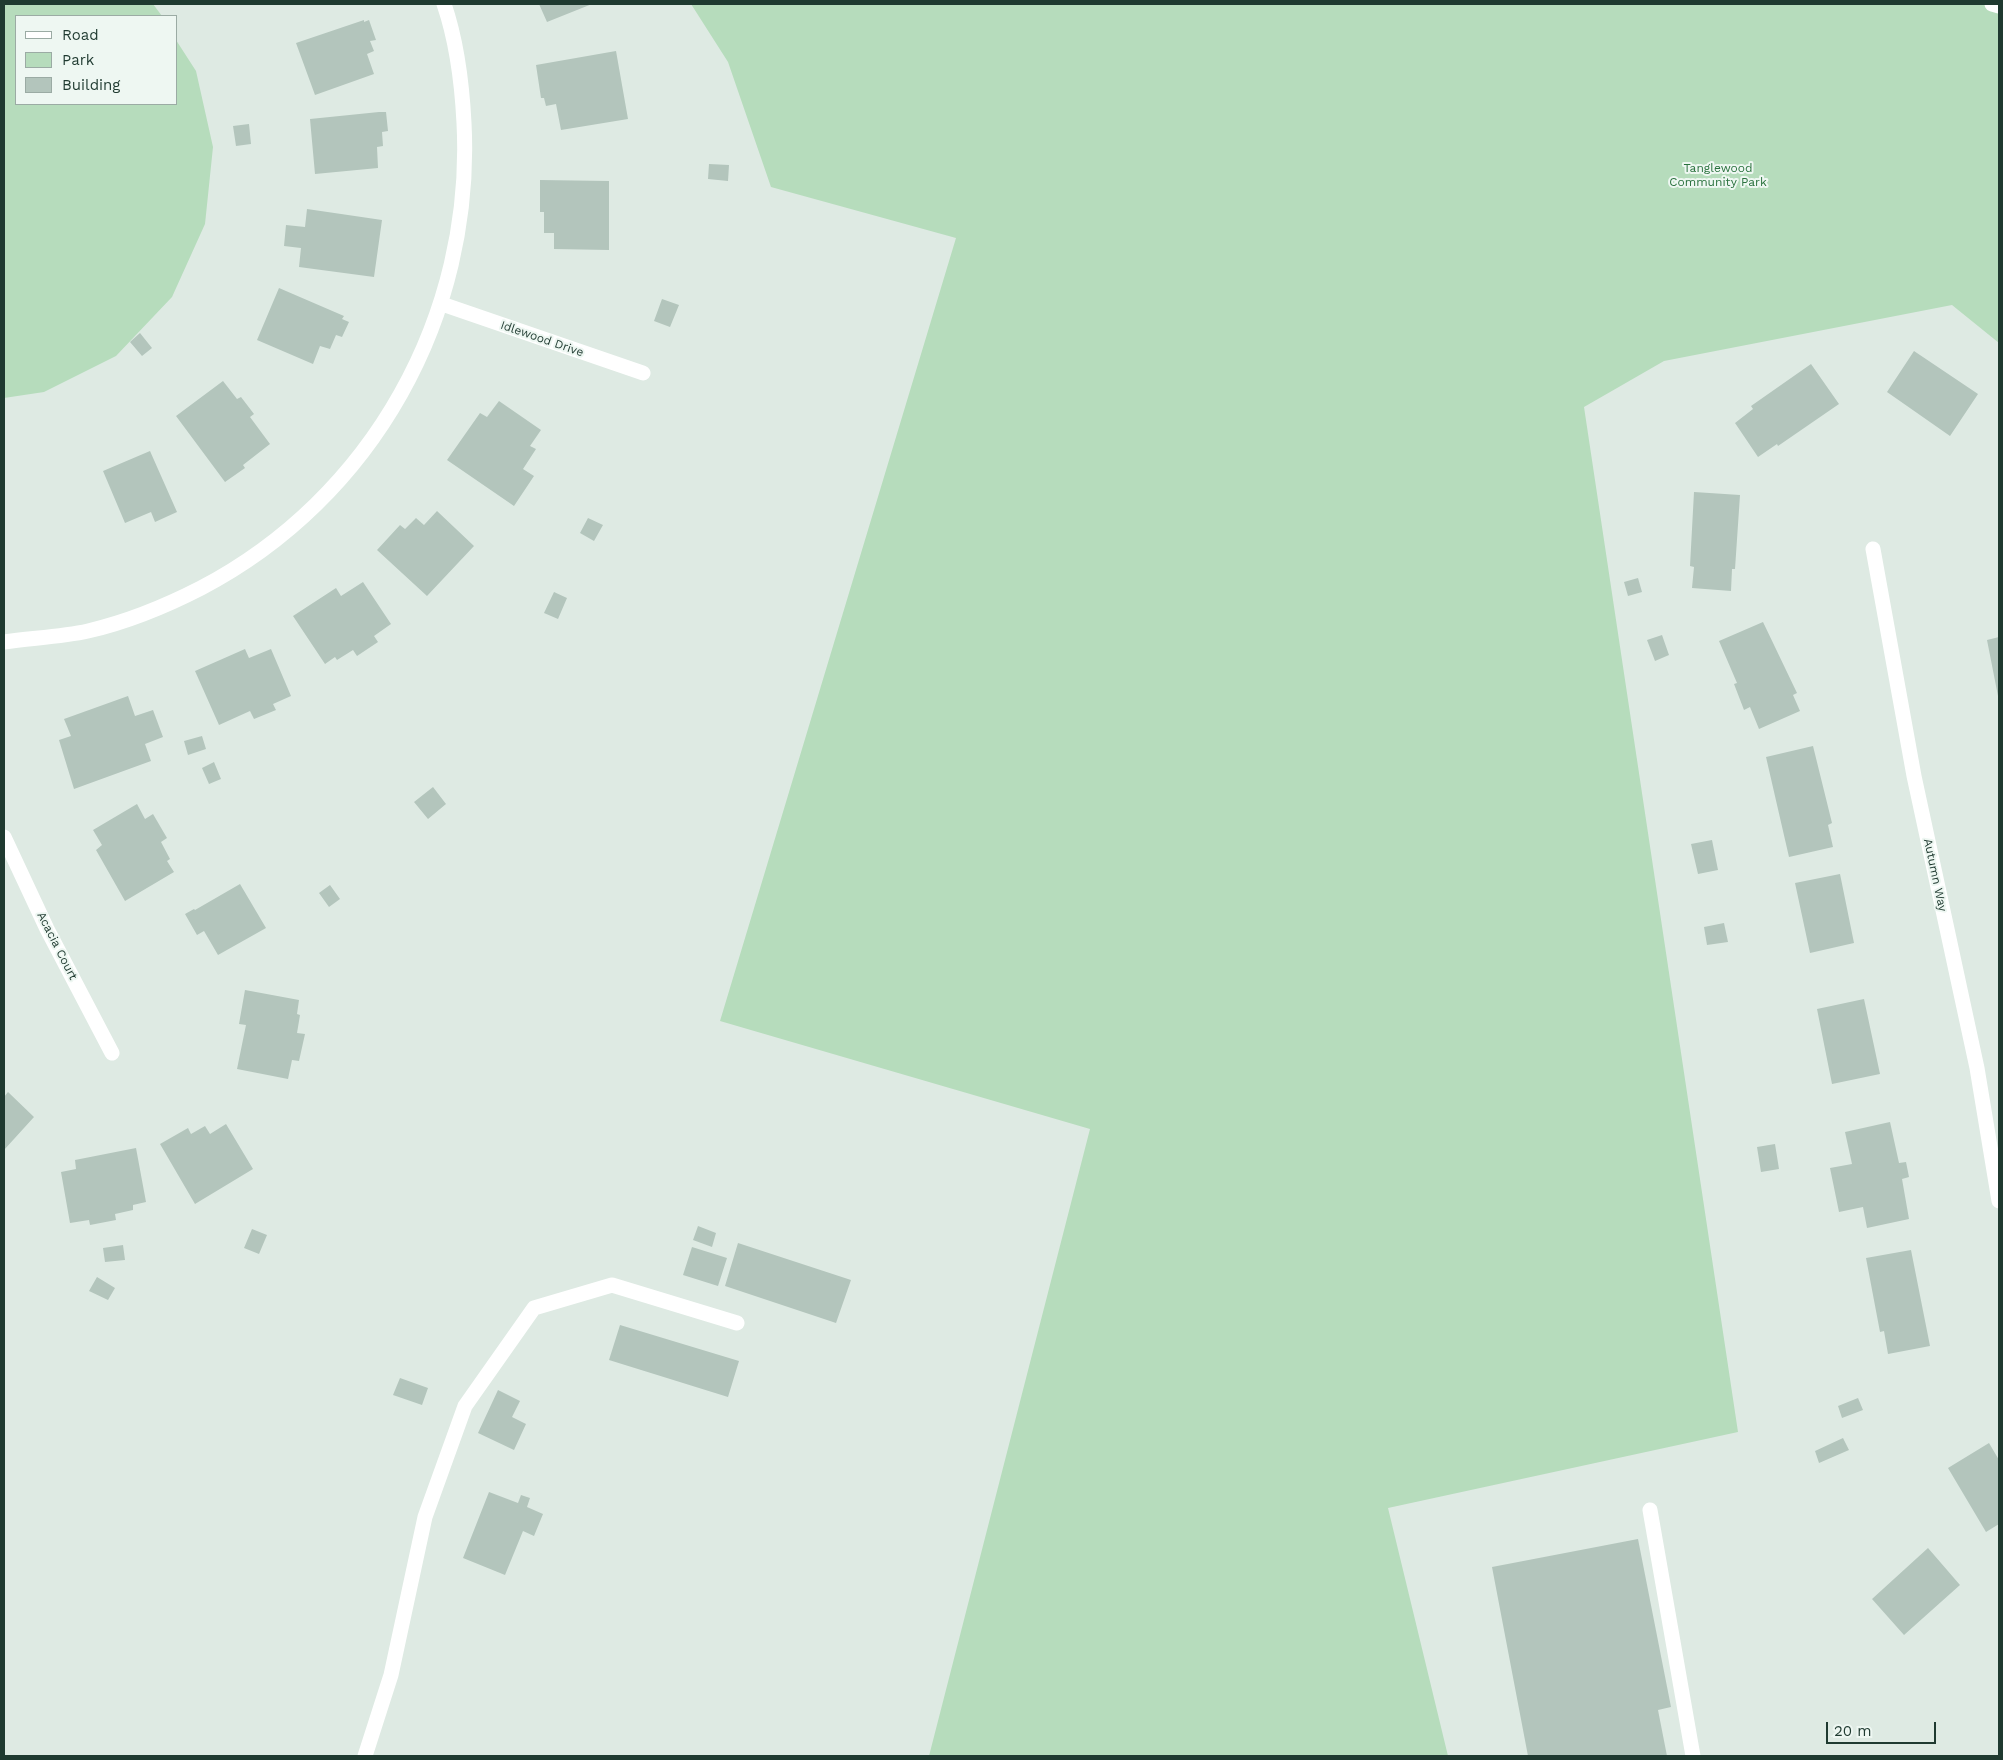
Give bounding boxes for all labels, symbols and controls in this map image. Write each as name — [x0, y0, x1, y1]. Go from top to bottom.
legend — [15, 15, 178, 105]
text: Road — [62, 26, 99, 44]
text: Park — [62, 51, 94, 69]
text: Building — [62, 76, 120, 94]
park label: Tanglewood Community Park — [1669, 161, 1767, 189]
street label: Idlewood Drive — [498, 318, 586, 360]
street label: Autumn Way — [1920, 837, 1950, 913]
street label: Acacia Court — [34, 910, 80, 982]
scale bar — [1828, 1712, 1938, 1744]
text: 20 m — [1834, 1722, 1872, 1740]

